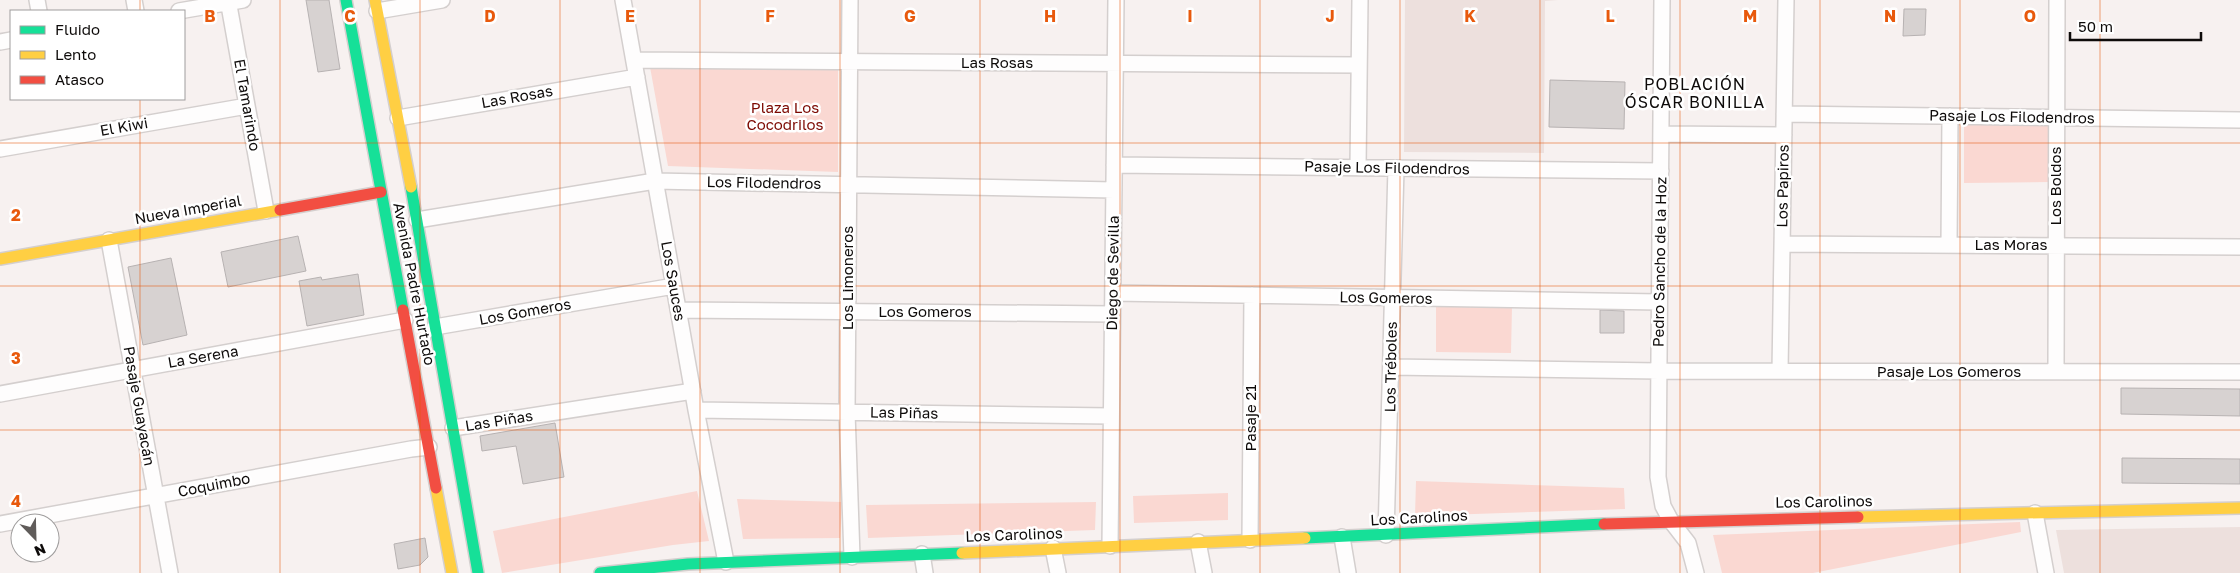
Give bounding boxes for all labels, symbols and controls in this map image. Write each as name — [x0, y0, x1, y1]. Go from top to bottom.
text: B — [204, 6, 216, 26]
text: C — [344, 6, 356, 26]
text: D — [484, 6, 496, 26]
text: E — [625, 6, 635, 26]
text: F — [765, 6, 775, 26]
text: G — [904, 6, 916, 26]
text: H — [1044, 6, 1056, 26]
text: I — [1187, 6, 1193, 26]
text: J — [1325, 6, 1335, 26]
text: K — [1464, 6, 1476, 26]
text: L — [1605, 6, 1615, 26]
text: M — [1743, 6, 1757, 26]
text: N — [1884, 6, 1896, 26]
text: O — [2024, 6, 2036, 26]
legend — [10, 10, 185, 100]
scale bar — [2070, 10, 2201, 42]
text: 50 m — [2078, 17, 2113, 35]
text: Fluido — [55, 20, 100, 38]
text: Lento — [55, 45, 96, 63]
street label: Las Rosas — [961, 53, 1033, 71]
street label: El Tamarindo — [231, 57, 265, 152]
text: Atasco — [55, 70, 104, 88]
district label: POBLACIÓN ÓSCAR BONILLA — [1625, 74, 1765, 112]
street label: Las Rosas — [480, 81, 554, 111]
park label: Plaza Los Cocodrilos — [746, 98, 824, 133]
street label: Pasaje Los Filodendros — [1929, 106, 2095, 126]
street label: El Kiwi — [99, 113, 149, 139]
street label: Los Papiros — [1772, 144, 1792, 228]
street label: Los Boldos — [2046, 146, 2064, 225]
street label: Pasaje Los Filodendros — [1304, 157, 1470, 177]
street label: Los Filodendros — [707, 172, 822, 192]
street label: Pedro Sancho de la Hoz — [1649, 176, 1669, 347]
street label: Nueva Imperial — [133, 191, 243, 227]
street label: Avenida Padre Hurtado — [390, 201, 440, 367]
text: 2 — [11, 205, 21, 225]
street label: Diego de Sevilla — [1102, 215, 1122, 331]
street label: Los Limoneros — [838, 226, 856, 330]
street label: Las Moras — [1975, 235, 2047, 253]
street label: Los Sauces — [658, 239, 690, 322]
street label: Los Gomeros — [1339, 287, 1433, 307]
street label: Los Gomeros — [477, 294, 572, 328]
street label: Los Gomeros — [878, 302, 972, 320]
street label: Los Tréboles — [1380, 321, 1400, 413]
street label: La Serena — [166, 341, 240, 371]
street label: Pasaje Guayacán — [121, 345, 159, 467]
text: 3 — [11, 348, 21, 368]
street label: Pasaje Los Gomeros — [1877, 362, 2021, 380]
street label: Pasaje 21 — [1241, 384, 1259, 452]
street label: Las Piñas — [870, 402, 938, 422]
street label: Las Piñas — [464, 406, 534, 434]
street label: Coquimbo — [176, 468, 251, 500]
text: 4 — [11, 491, 21, 511]
street label: Los Carolinos — [1775, 491, 1873, 511]
street label: Los Carolinos — [1370, 505, 1468, 529]
north arrow — [10, 513, 60, 563]
street label: Los Carolinos — [965, 523, 1063, 545]
text: N — [32, 541, 48, 560]

